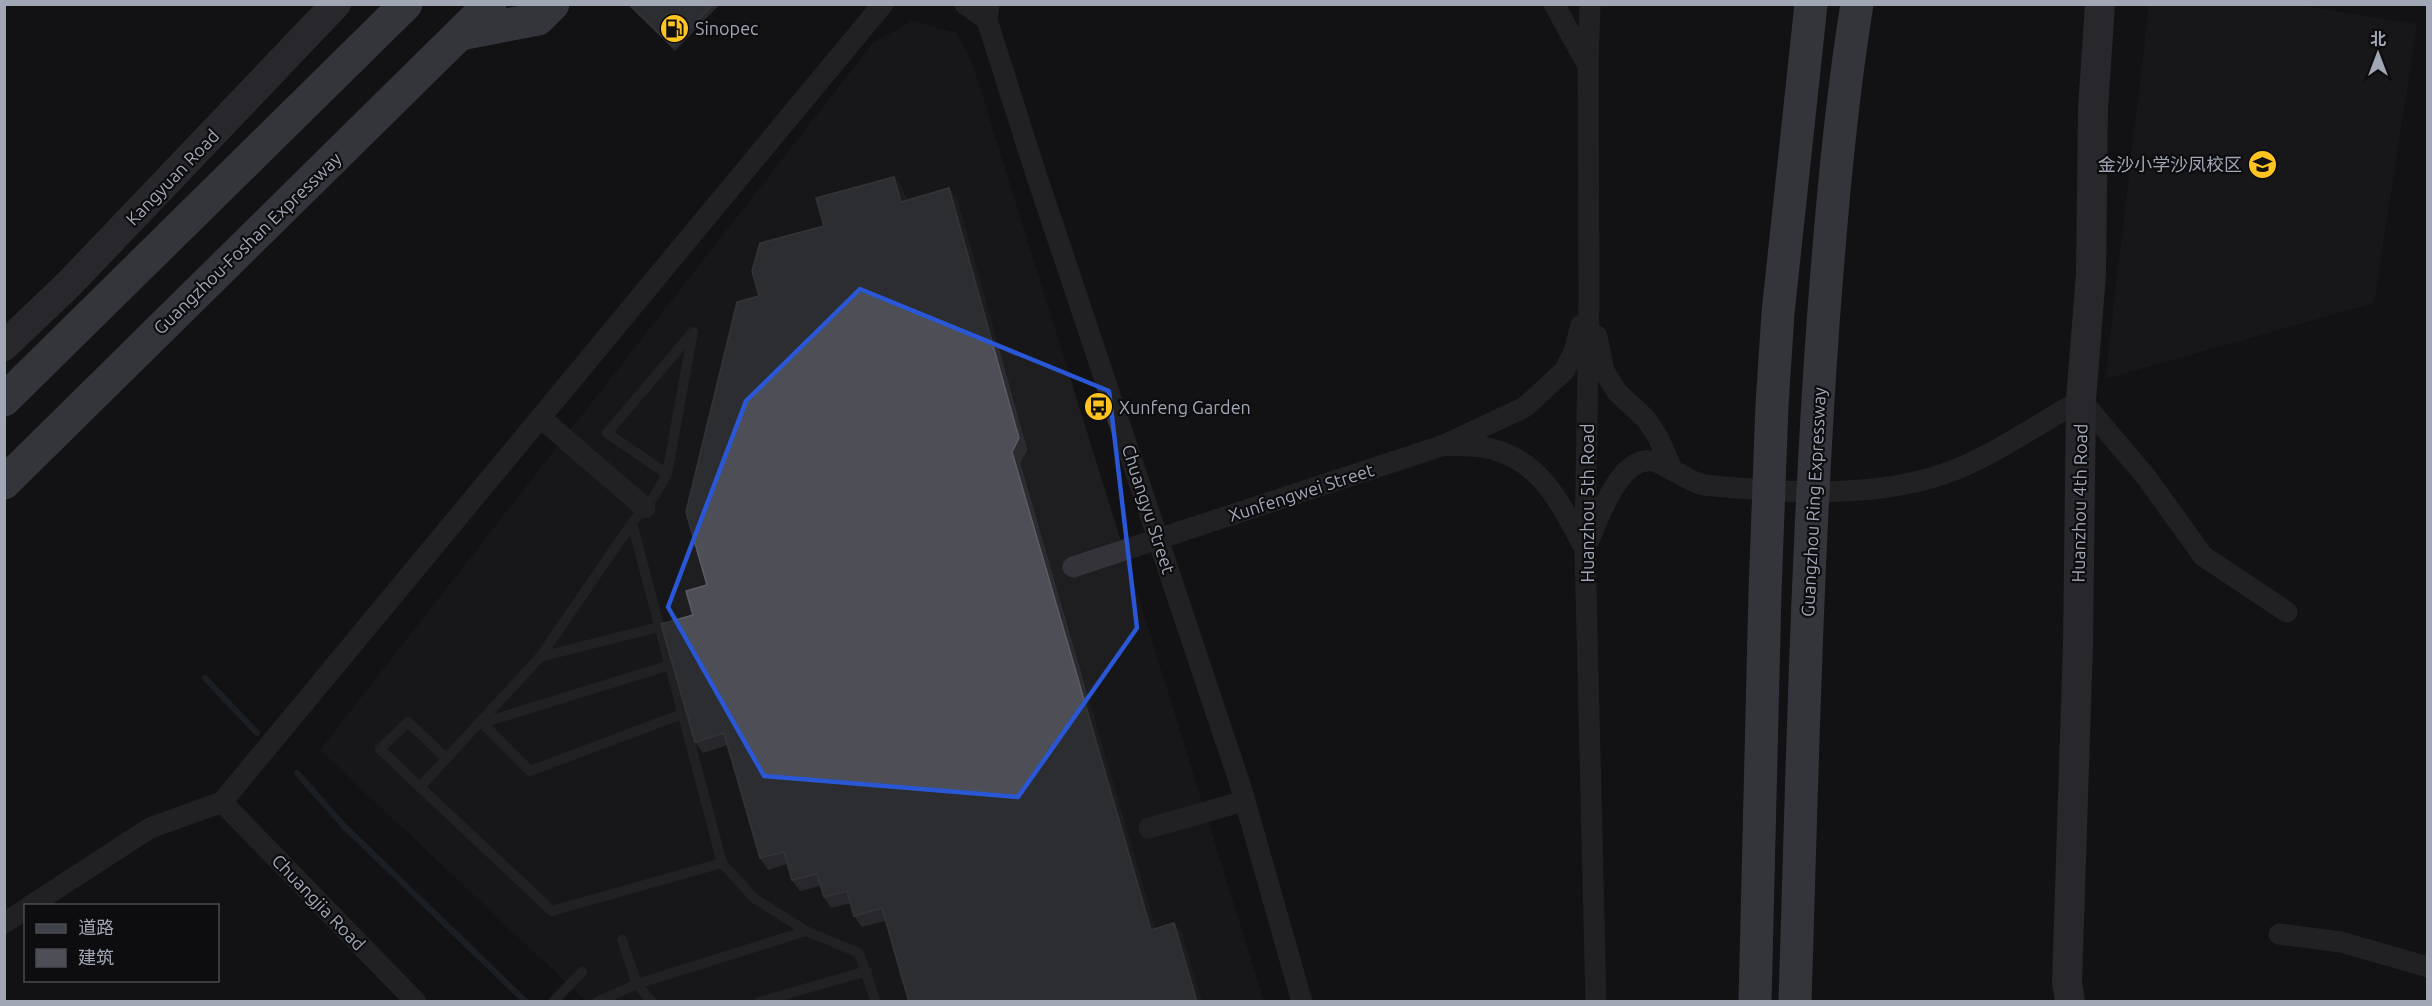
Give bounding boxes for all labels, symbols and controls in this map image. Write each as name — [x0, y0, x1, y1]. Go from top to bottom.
fuel station icon: Sinopec — [658, 12, 690, 44]
place label: Sinopec — [695, 18, 758, 38]
north arrow — [2348, 24, 2408, 84]
text: 北 — [2370, 30, 2386, 48]
street label: Kangyuan Road — [121, 125, 223, 229]
street label: Guangzhou-Foshan Expressway — [149, 148, 345, 338]
school or university icon: 金沙小学沙凤校区 — [2247, 148, 2279, 180]
place label: 金沙小学沙凤校区 — [2098, 154, 2242, 174]
street label: Guangzhou Ring Expressway — [1797, 386, 1829, 617]
bus stop icon: Xunfeng Garden — [1082, 391, 1114, 423]
place label: Xunfeng Garden — [1119, 397, 1251, 417]
street label: Huanzhou 4th Road — [2068, 423, 2090, 583]
street label: Huanzhou 5th Road — [1577, 424, 1597, 582]
street label: Chuangyu Street — [1119, 442, 1179, 576]
street label: Xunfengwei Street — [1226, 459, 1376, 525]
street label: Chuangjia Road — [268, 850, 370, 954]
legend — [24, 904, 219, 982]
text: 道路 — [78, 917, 114, 937]
text: 建筑 — [78, 947, 114, 967]

